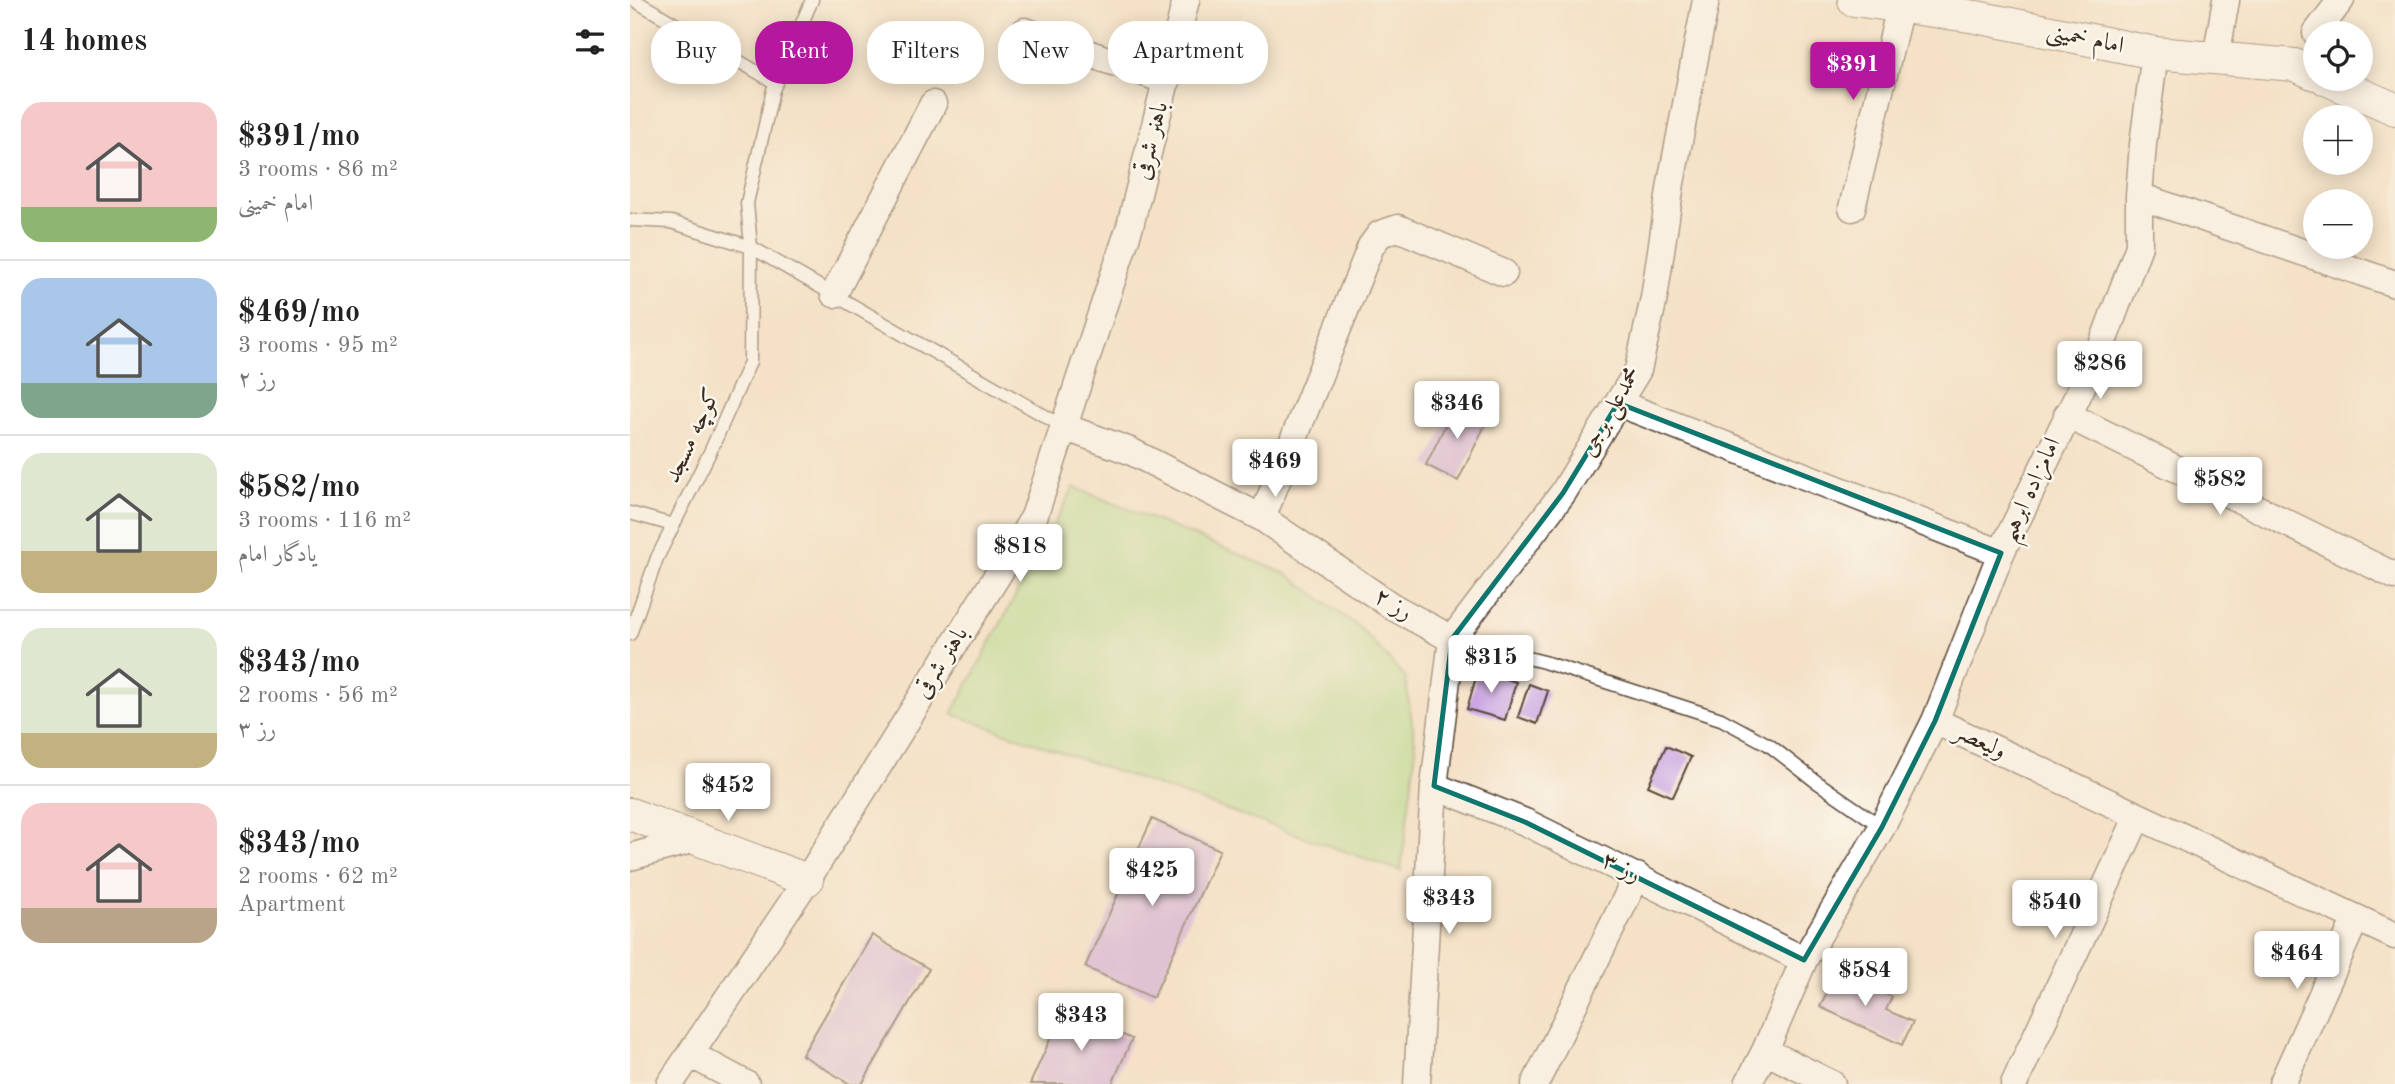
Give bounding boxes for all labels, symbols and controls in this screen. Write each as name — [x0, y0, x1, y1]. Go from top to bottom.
street label: امام خمینی — [2043, 19, 2126, 66]
chip: Buy — [651, 21, 741, 84]
chip: Rent — [755, 21, 853, 84]
chip: Filters — [867, 21, 984, 84]
chip: New — [998, 21, 1094, 84]
chip: Apartment — [1108, 21, 1268, 84]
map controls — [2303, 21, 2373, 259]
button: locate — [2303, 21, 2373, 91]
icon: filters — [571, 23, 609, 61]
text: 14 homes — [21, 27, 147, 57]
pin: $391 — [1812, 42, 1894, 102]
text: $391 — [1826, 53, 1880, 76]
street label: باهنر شرقی — [1130, 99, 1175, 183]
button: + — [2303, 105, 2373, 175]
text: $391/mo — [238, 122, 360, 152]
icon: home — [77, 130, 161, 214]
text: 3 rooms · 86 m² — [238, 158, 398, 181]
button: − — [2303, 189, 2373, 259]
text: امام خمینی — [238, 192, 313, 215]
text: $469/mo — [238, 298, 360, 328]
icon: home — [77, 306, 161, 390]
text: 3 rooms · 95 m² — [238, 334, 398, 357]
pin: $286 — [2059, 342, 2141, 401]
text: $286 — [2073, 352, 2127, 375]
street label: محمدعلی برجی — [1577, 363, 1648, 462]
text: رز ۲ — [238, 368, 276, 391]
pin: $346 — [1416, 382, 1498, 441]
street label: کوچه مسجد — [660, 384, 728, 488]
text: $346 — [1430, 392, 1484, 415]
street label: امامزاده ابرهیم — [1996, 434, 2075, 550]
pin: $469 — [1234, 440, 1316, 499]
text: $469 — [1248, 450, 1302, 473]
pin: $582 — [2179, 458, 2261, 517]
text: $582 — [2193, 468, 2247, 491]
text: $582/mo — [238, 473, 360, 503]
icon: home — [77, 481, 161, 565]
text: 3 rooms · 116 m² — [238, 509, 411, 532]
pin: $818 — [979, 524, 1061, 584]
text: $818 — [993, 535, 1047, 558]
text: یادگار امام — [238, 543, 317, 566]
street label: رز ۲ — [1370, 584, 1416, 626]
street label: باهنر شرقی — [910, 622, 975, 704]
pin: $315 — [1450, 636, 1532, 695]
text: $315 — [1464, 646, 1518, 669]
text: $343/mo — [238, 648, 360, 678]
icon: home — [77, 656, 161, 740]
text: 2 rooms · 56 m² — [238, 684, 398, 707]
text: رز ۳ — [238, 718, 276, 741]
street label: ولیعصر — [1947, 718, 2010, 766]
pin: $452 — [687, 764, 769, 823]
text: $452 — [701, 774, 755, 797]
text: $343/mo — [238, 829, 360, 859]
icon: home — [77, 831, 161, 915]
pin: $425 — [1111, 848, 1193, 908]
street label: رز ۳ — [1598, 848, 1644, 888]
text: $425 — [1125, 859, 1179, 882]
text: 2 rooms · 62 m² — [238, 865, 398, 888]
pin: $343 — [1408, 876, 1490, 936]
pin: $540 — [2014, 880, 2096, 940]
text: $343 — [1422, 887, 1476, 910]
text: $540 — [2028, 891, 2082, 914]
text: Apartment — [238, 893, 346, 916]
pin: $464 — [2256, 932, 2338, 991]
text: $464 — [2270, 942, 2324, 965]
pin: $584 — [1824, 948, 1906, 1008]
text: $584 — [1838, 959, 1892, 982]
pin: $343 — [1040, 993, 1122, 1053]
text: $343 — [1054, 1004, 1108, 1027]

